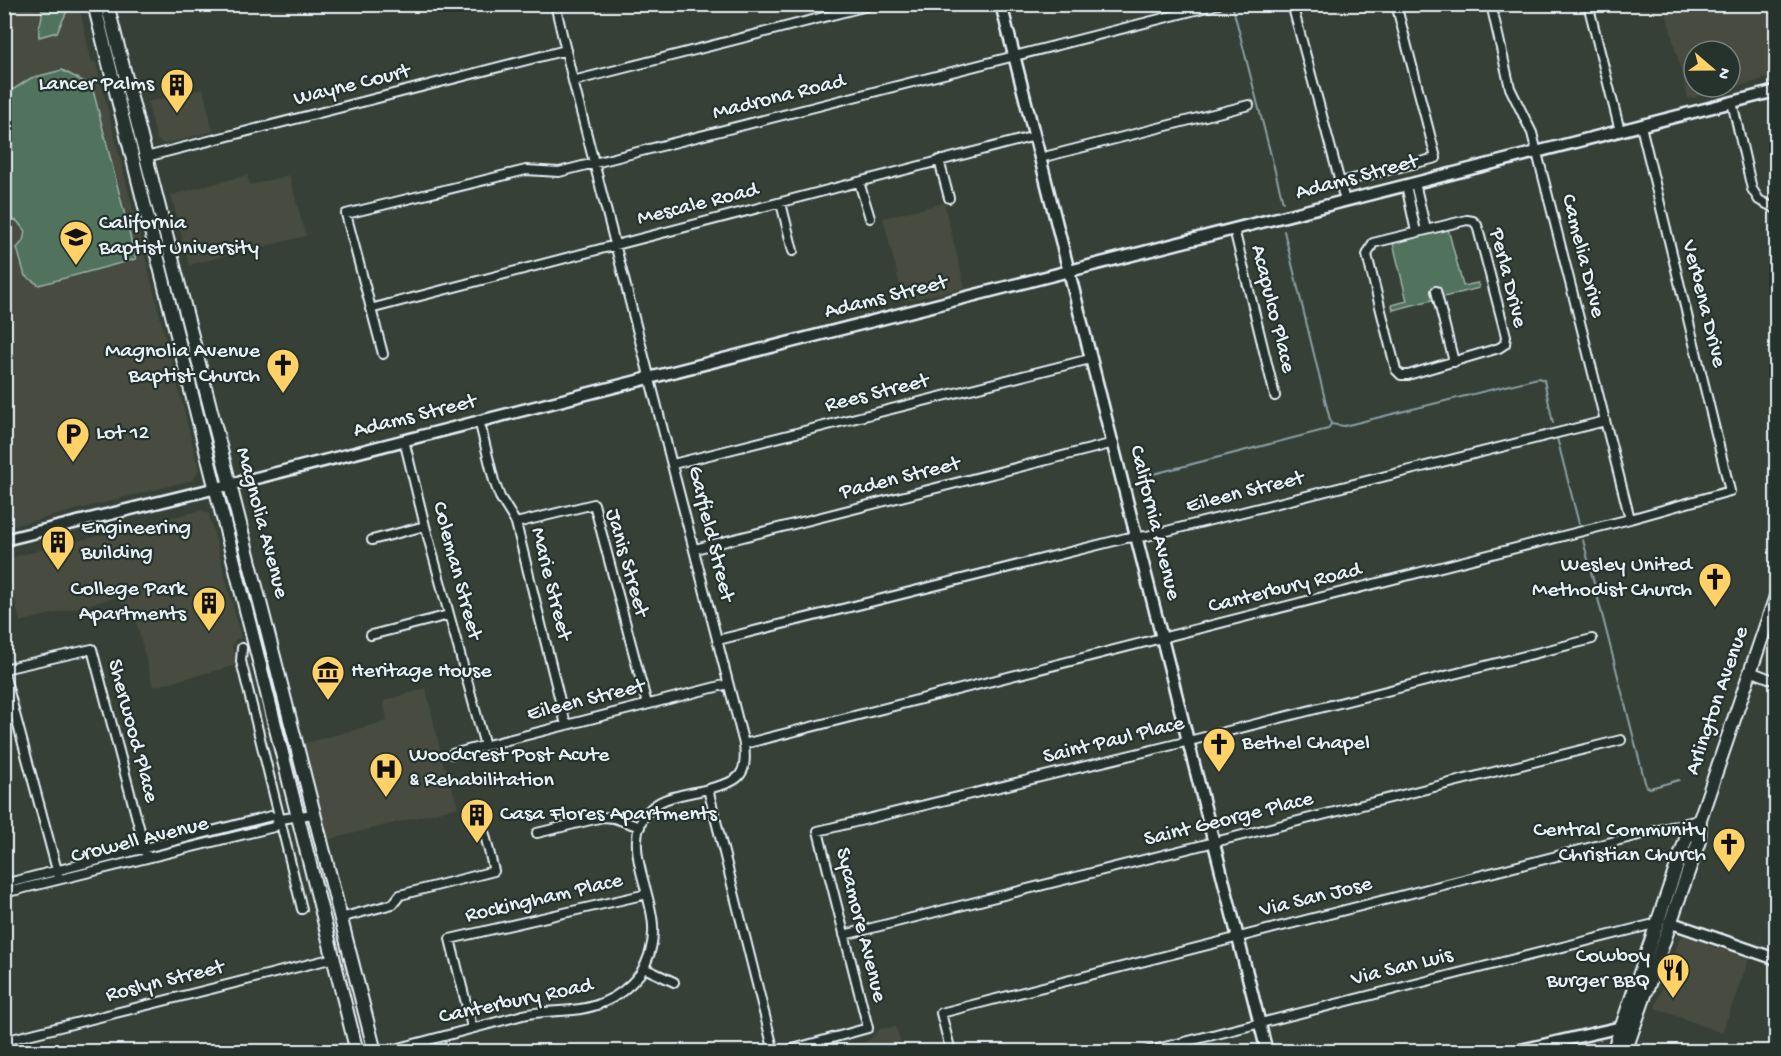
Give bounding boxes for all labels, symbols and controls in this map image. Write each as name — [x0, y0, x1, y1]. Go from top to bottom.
north arrow — [1682, 39, 1742, 99]
street label: Wayne Court — [291, 58, 415, 113]
text: N — [1712, 65, 1734, 82]
building icon: Lancer Palms — [159, 67, 195, 114]
street label: Madrona Road — [710, 68, 850, 127]
place label: Lancer Palms — [39, 72, 155, 98]
street label: Adams Street — [1293, 149, 1423, 207]
street label: Mescale Road — [635, 177, 763, 233]
street label: Camelia Drive — [1554, 192, 1610, 321]
place label: California Baptist University — [98, 211, 259, 262]
school or university icon: California Baptist University — [58, 219, 94, 266]
street label: Perla Drive — [1482, 225, 1532, 331]
street label: Verbena Drive — [1674, 237, 1732, 371]
street label: Acapulco Place — [1244, 242, 1301, 376]
street label: Adams Street — [822, 270, 952, 326]
place label: Magnolia Avenue Baptist Church — [105, 339, 261, 390]
church icon: Magnolia Avenue Baptist Church — [265, 347, 301, 394]
street label: Rees Street — [822, 368, 934, 419]
street label: Adams Street — [351, 389, 481, 445]
parking icon: Lot 12 — [55, 416, 91, 463]
place label: Lot 12 — [96, 421, 150, 447]
street label: California Avenue — [1122, 443, 1186, 604]
street label: Magnolia Avenue — [228, 445, 294, 602]
street label: Paden Street — [836, 451, 965, 507]
street label: Garfield Street — [681, 464, 740, 606]
street label: Eileen Street — [1183, 465, 1308, 520]
street label: Coleman Street — [425, 499, 487, 645]
street label: Janis Street — [598, 506, 654, 622]
place label: Engineering Building — [80, 516, 191, 567]
building icon: Engineering Building — [40, 524, 76, 571]
street label: Marie Street — [523, 525, 577, 645]
place label: Wesley United Methodist Church — [1532, 553, 1694, 604]
street label: Canterbury Road — [1206, 557, 1366, 621]
church icon: Wesley United Methodist Church — [1697, 561, 1733, 608]
place label: College Park Apartments — [71, 577, 188, 628]
building icon: College Park Apartments — [191, 585, 227, 632]
street label: Arlington Avenue — [1680, 623, 1756, 779]
museum icon: Heritage House — [310, 654, 346, 701]
street label: Sherwood Place — [100, 657, 164, 806]
place label: Heritage House — [351, 659, 492, 685]
street label: Eileen Street — [524, 673, 649, 728]
street label: Saint Paul Place — [1041, 711, 1188, 771]
church icon: Bethel Chapel — [1201, 726, 1237, 773]
place label: Bethel Chapel — [1241, 731, 1370, 757]
place label: Woodcrest Post Acute & Rehabilitation — [409, 743, 610, 794]
hospital icon: Woodcrest Post Acute & Rehabilitation — [368, 751, 404, 798]
street label: Saint George Place — [1142, 786, 1317, 854]
building icon: Casa Flores Apartments — [459, 797, 495, 844]
place label: Casa Flores Apartments — [500, 802, 718, 828]
street label: Crowell Avenue — [69, 811, 212, 871]
place label: Central Community Christian Church — [1533, 818, 1706, 869]
church icon: Central Community Christian Church — [1711, 826, 1747, 873]
street label: Sycamore Avenue — [828, 845, 892, 1006]
street label: Rockingham Place — [463, 868, 626, 930]
street label: Via San Jose — [1256, 871, 1376, 925]
street label: Via San Luis — [1348, 943, 1456, 993]
place label: Cowboy Burger BBQ — [1545, 944, 1650, 995]
restaurant icon: Cowboy Burger BBQ — [1655, 952, 1691, 999]
street label: Roslyn Street — [103, 954, 229, 1009]
street label: Canterbury Road — [437, 973, 597, 1031]

